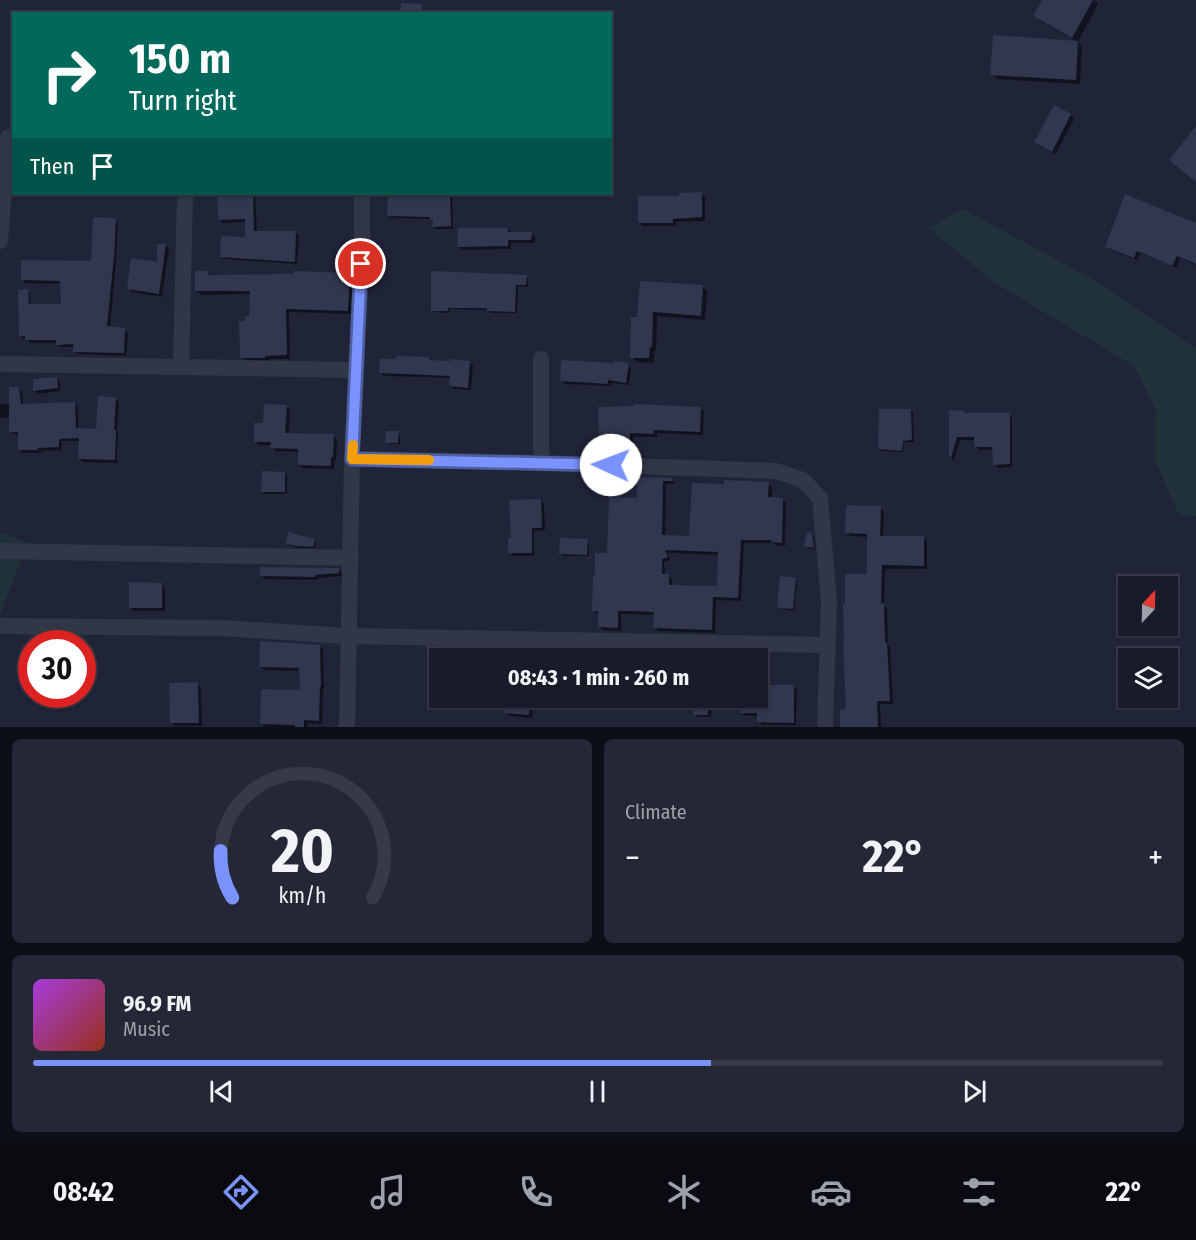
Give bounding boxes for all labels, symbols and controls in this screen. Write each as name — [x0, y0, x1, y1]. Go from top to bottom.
text: 150 m — [129, 34, 231, 84]
icon: right — [30, 36, 108, 114]
text: Turn right — [129, 85, 237, 117]
icon: arrive — [86, 150, 119, 183]
text: Then — [30, 153, 74, 180]
pin — [335, 238, 386, 289]
icon: arrive — [344, 247, 377, 280]
position arrow — [579, 433, 643, 497]
north arrow — [1118, 576, 1178, 636]
map controls — [1118, 576, 1178, 708]
speed limit sign: 30 — [18, 630, 96, 708]
button: layers — [1118, 648, 1178, 708]
text: 08:43 · 1 min · 260 m — [508, 664, 689, 691]
text: Climate — [625, 800, 687, 824]
text: 20 — [270, 814, 333, 889]
text: 22° — [863, 830, 925, 884]
text: − — [625, 838, 640, 878]
text: + — [1148, 838, 1163, 878]
text: km/h — [278, 883, 326, 909]
text: 96.9 FM — [123, 990, 191, 1017]
text: Music — [123, 1017, 170, 1041]
icon: previous — [205, 1075, 238, 1108]
icon: pause — [581, 1075, 614, 1108]
icon: next — [958, 1075, 991, 1108]
icon: directions — [220, 1171, 262, 1213]
icon: music — [367, 1171, 409, 1213]
icon: phone — [515, 1171, 557, 1213]
icon: climate — [663, 1171, 705, 1213]
icon: car — [810, 1171, 852, 1213]
icon: filters — [958, 1171, 1000, 1213]
text: 08:42 — [53, 1176, 114, 1208]
text: 22° — [1105, 1176, 1143, 1208]

